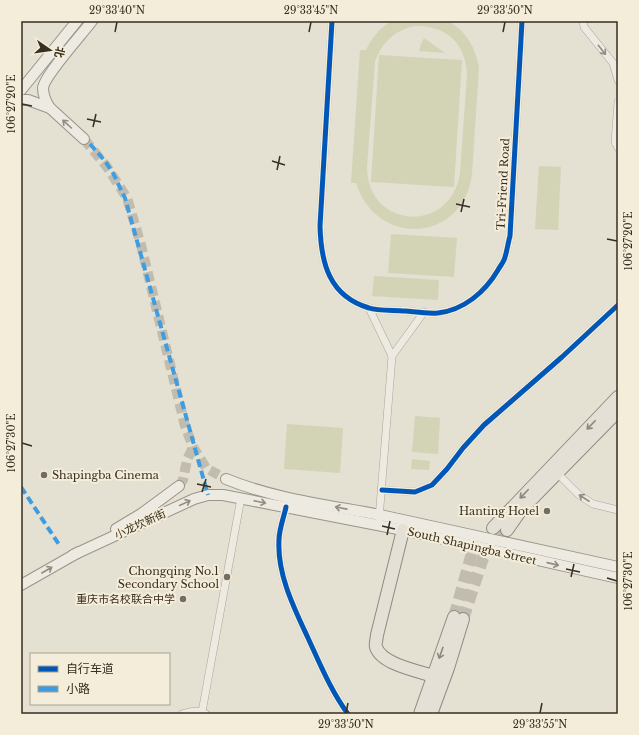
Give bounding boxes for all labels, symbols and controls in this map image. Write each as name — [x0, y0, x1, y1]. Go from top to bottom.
text: 29°33'40"N — [89, 4, 145, 17]
text: 29°33'45"N — [284, 4, 338, 17]
text: 29°33'50"N — [477, 4, 533, 17]
north arrow — [30, 30, 70, 70]
one-way arrow — [598, 44, 606, 55]
text: 北 — [52, 45, 68, 59]
text: 106°27'20"E — [5, 74, 18, 134]
one-way arrow — [62, 119, 72, 128]
street label: Tri-Friend Road — [494, 137, 512, 230]
text: 106°27'20"E — [622, 211, 635, 271]
text: 106°27'30"E — [5, 413, 18, 473]
one-way arrow — [586, 420, 596, 430]
place label: Shapingba Cinema — [52, 468, 160, 482]
marker: Shapingba Cinema — [39, 470, 49, 480]
one-way arrow — [519, 489, 529, 499]
one-way arrow — [579, 494, 590, 502]
one-way arrow — [253, 498, 266, 506]
one-way arrow — [178, 499, 190, 506]
one-way arrow — [335, 504, 348, 512]
place label: Hanting Hotel — [459, 504, 539, 518]
street label: 小龙坎新街 — [112, 506, 168, 542]
marker: Hanting Hotel — [542, 506, 552, 516]
street label: South Shapingba Street — [406, 524, 539, 568]
text: 106°27'30"E — [622, 551, 635, 611]
one-way arrow — [546, 560, 559, 568]
place label: Chongqing No.1 Secondary School — [118, 564, 219, 591]
one-way arrow — [41, 566, 53, 574]
marker: Chongqing No.1 Secondary School — [222, 572, 232, 582]
place label: 重庆市名校联合中学 — [76, 592, 175, 606]
marker: 重庆市名校联合中学 — [178, 594, 188, 604]
one-way arrow — [437, 647, 444, 660]
legend — [30, 653, 170, 705]
text: 自行车道 — [66, 661, 114, 676]
text: 小路 — [66, 681, 90, 696]
text: 29°33'50"N — [318, 718, 374, 731]
text: 29°33'55"N — [513, 718, 567, 731]

